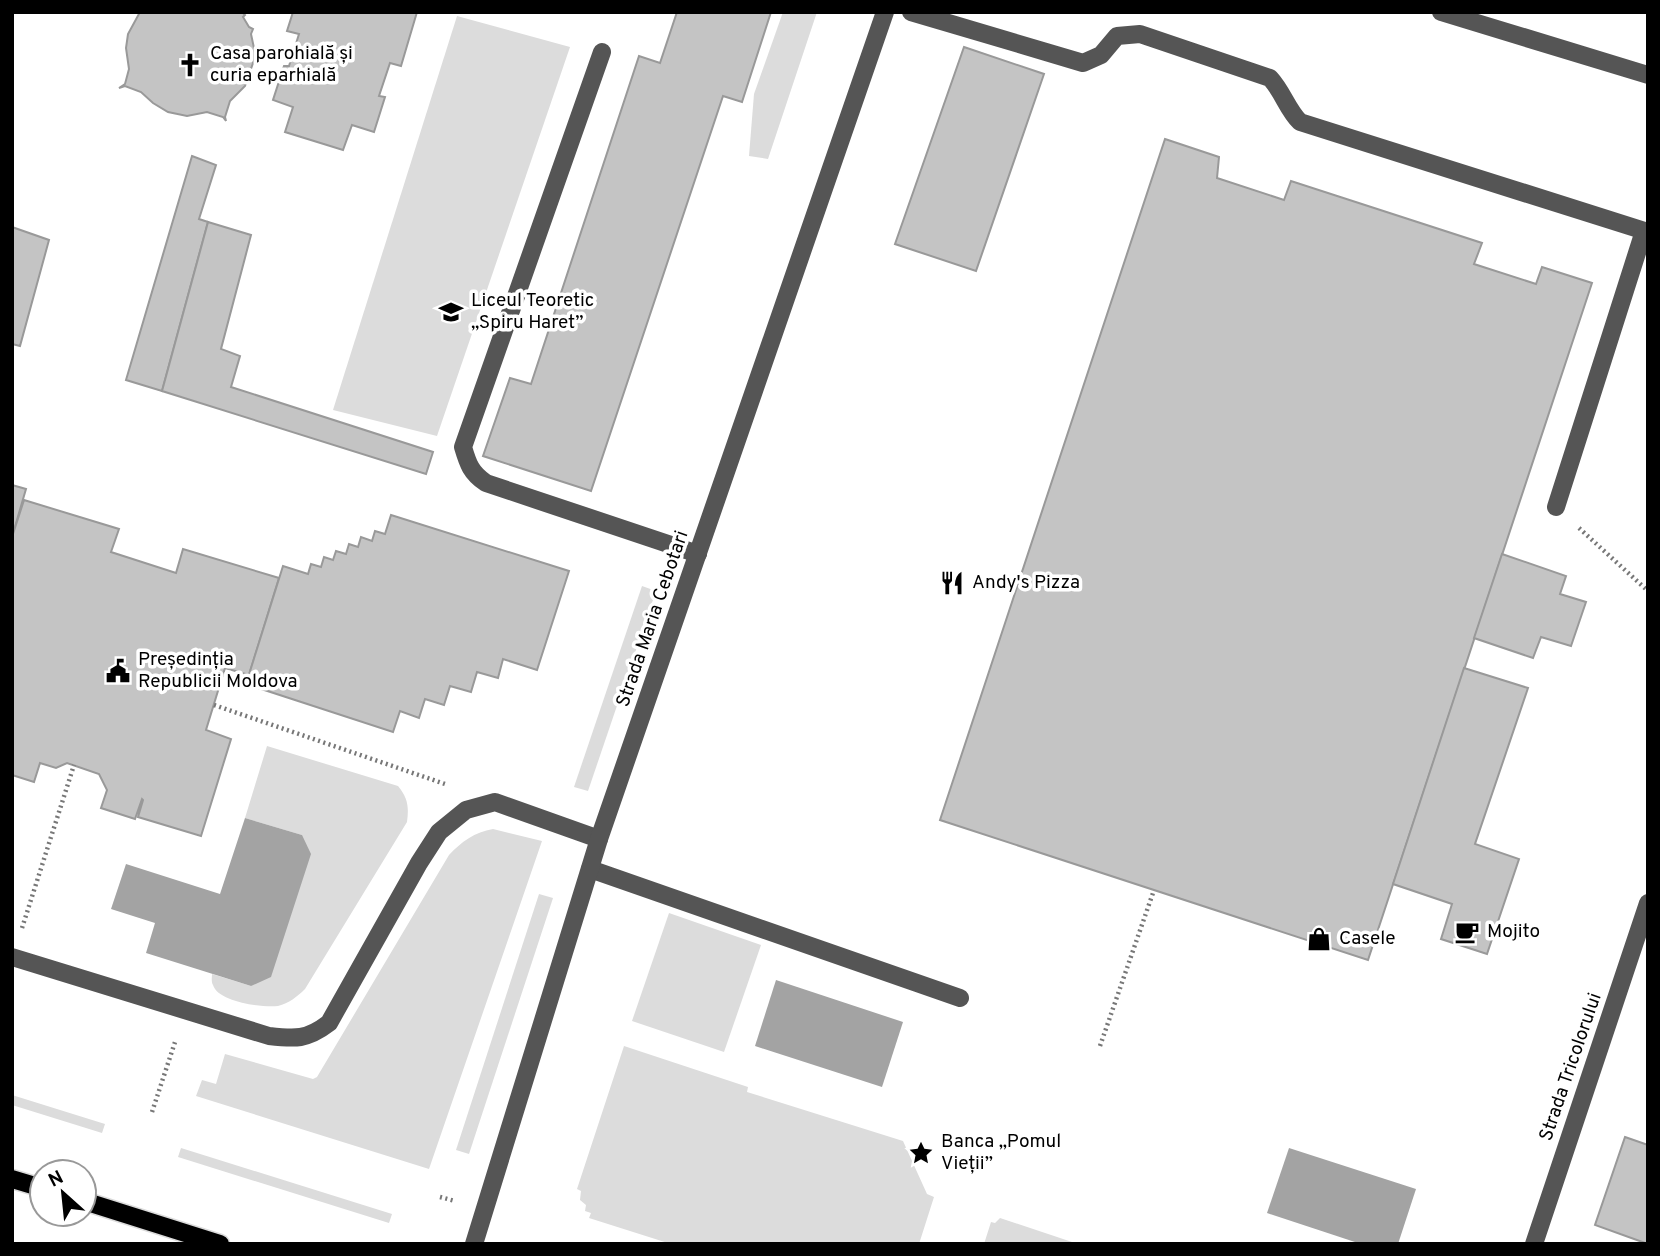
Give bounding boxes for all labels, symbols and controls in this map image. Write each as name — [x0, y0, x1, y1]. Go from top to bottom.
place label: Casa parohială și curia eparhială — [210, 42, 353, 88]
church icon: Casa parohială și curia eparhială — [176, 51, 204, 79]
place label: Liceul Teoretic „Spiru Haret” — [471, 289, 594, 335]
school or university icon: Liceul Teoretic „Spiru Haret” — [437, 298, 465, 326]
street label: Strada Maria Cebotari — [612, 528, 694, 710]
restaurant icon: Andy's Pizza — [938, 569, 966, 597]
place label: Andy's Pizza — [972, 571, 1080, 595]
place label: Președinția Republicii Moldova — [138, 648, 298, 694]
public building icon: Președinția Republicii Moldova — [104, 657, 132, 685]
cafe icon: Mojito — [1453, 918, 1481, 946]
place label: Mojito — [1487, 920, 1540, 944]
shop icon: Casele — [1305, 925, 1333, 953]
place label: Casele — [1339, 927, 1395, 951]
street label: Strada Tricolorului — [1534, 990, 1608, 1144]
place label: Banca „Pomul Vieții” — [941, 1130, 1061, 1176]
place icon: Banca „Pomul Vieții” — [907, 1139, 935, 1167]
north arrow — [28, 1158, 98, 1228]
text: N — [45, 1166, 68, 1193]

